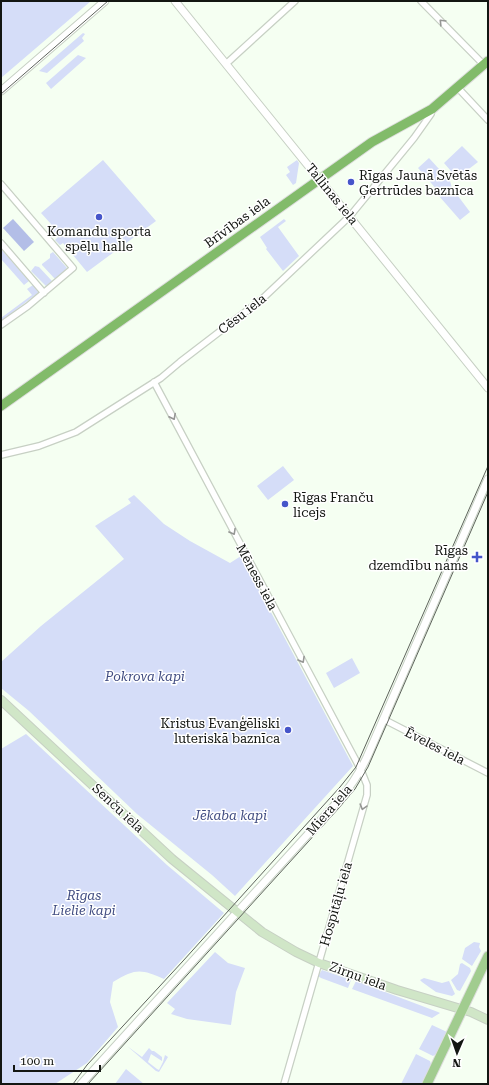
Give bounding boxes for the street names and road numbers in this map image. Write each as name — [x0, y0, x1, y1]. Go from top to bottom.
street label: Tallinas iela — [303, 160, 361, 228]
street label: Brīvības iela — [201, 193, 273, 251]
street label: Cēsu iela — [215, 291, 269, 337]
street label: Mēness iela — [233, 541, 281, 613]
street label: Ēveles iela — [402, 724, 468, 768]
street label: Senču iela — [89, 780, 147, 836]
street label: Miera iela — [303, 782, 355, 838]
street label: Hospitāļu iela — [317, 860, 356, 948]
street label: Zirņu iela — [327, 959, 388, 994]

